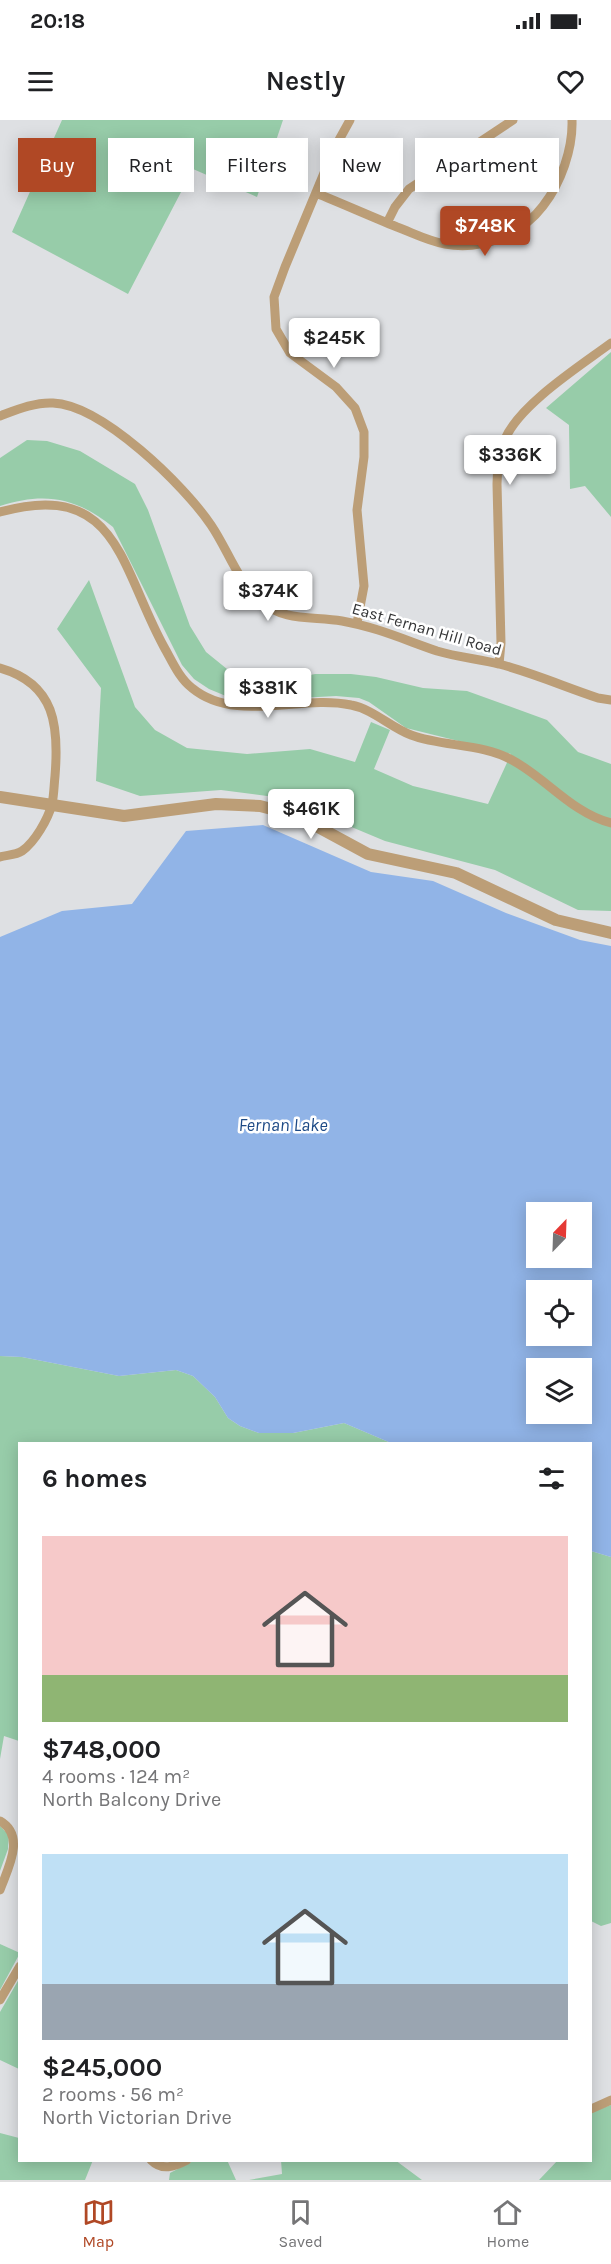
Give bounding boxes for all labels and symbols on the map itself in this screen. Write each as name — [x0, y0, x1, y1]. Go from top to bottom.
pin: $748K — [443, 206, 527, 257]
pin: $245K — [292, 318, 376, 369]
pin: $336K — [468, 435, 552, 486]
pin: $374K — [226, 571, 310, 622]
street label: East Fernan Hill Road — [350, 599, 504, 659]
pin: $381K — [226, 668, 310, 719]
pin: $461K — [269, 789, 353, 840]
water label: Fernan Lake — [238, 1114, 328, 1136]
north arrow — [526, 1202, 592, 1268]

